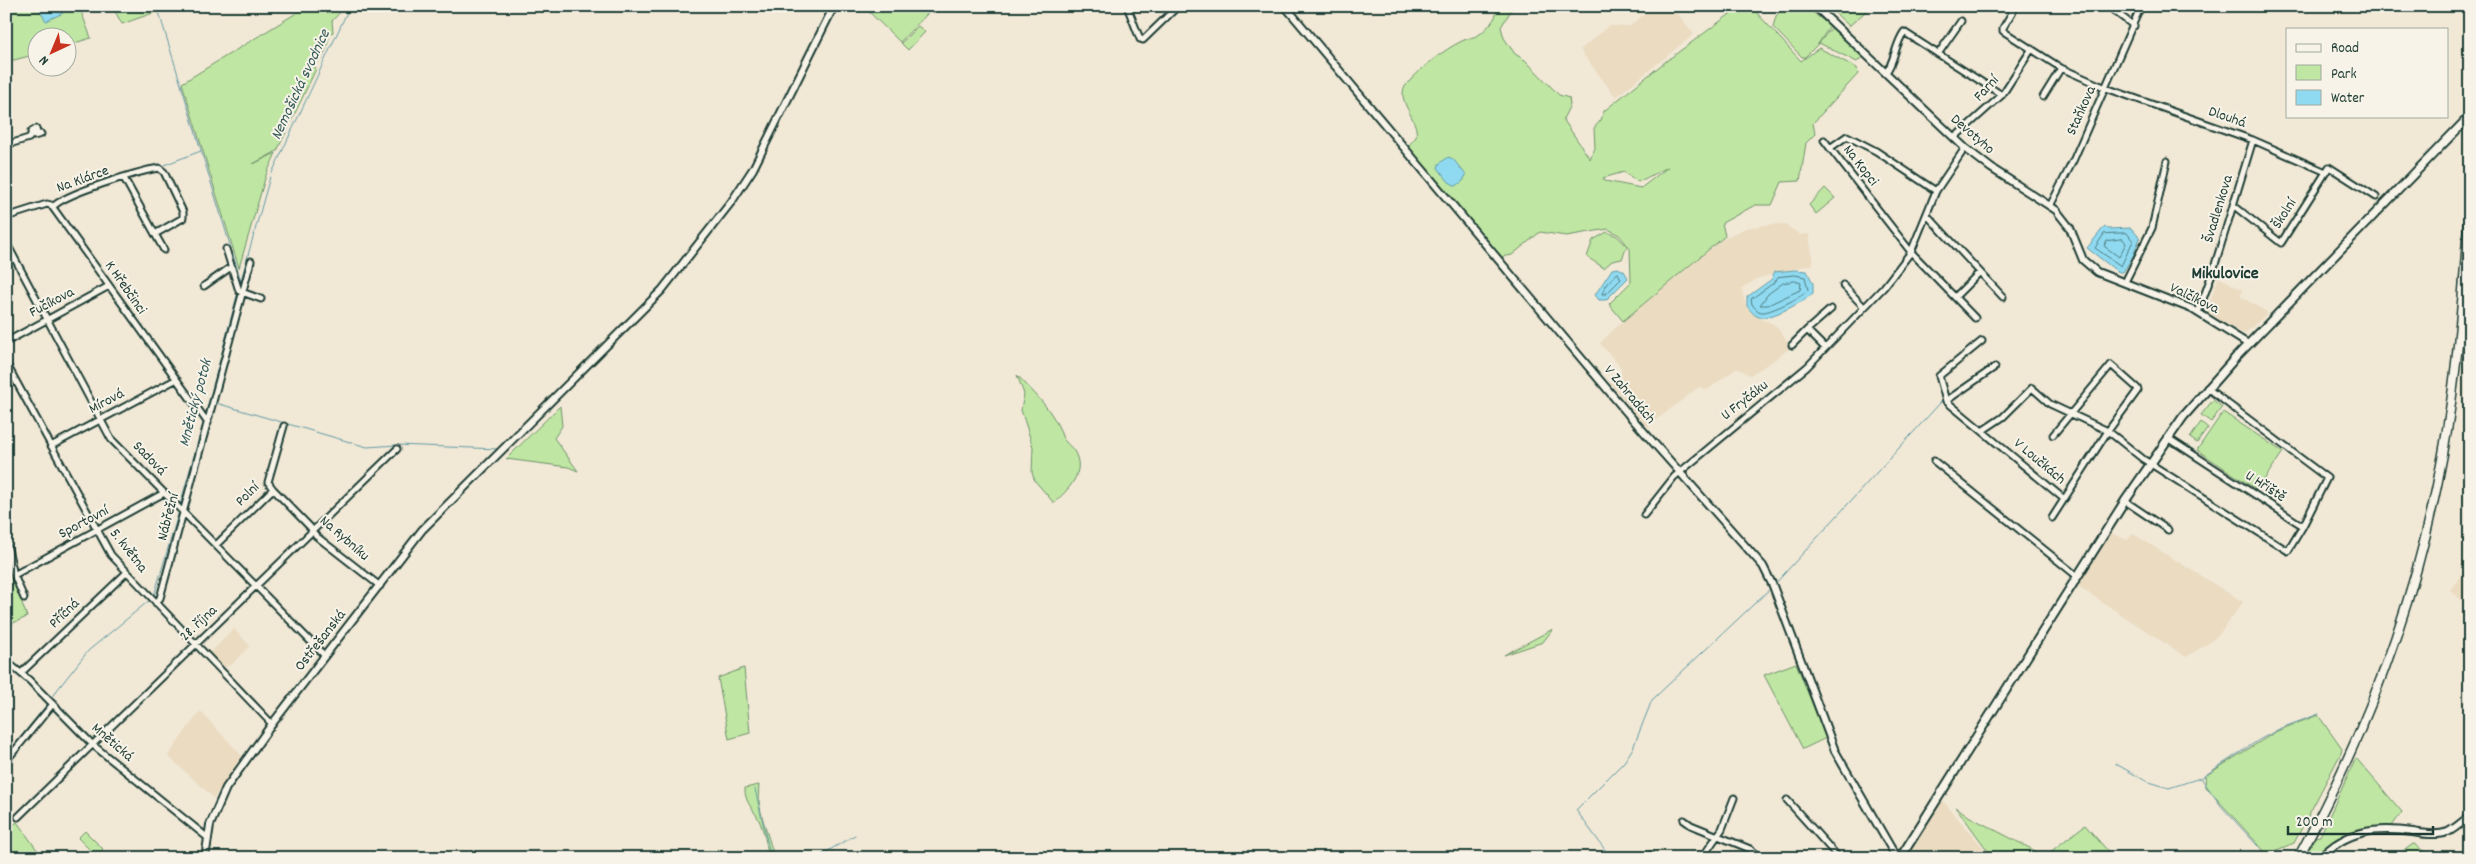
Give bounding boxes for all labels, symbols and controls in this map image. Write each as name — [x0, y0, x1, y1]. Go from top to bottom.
water label: Nemošická svodnice — [265, 25, 337, 144]
north arrow — [28, 28, 78, 78]
legend — [2286, 28, 2448, 118]
text: Road — [2331, 38, 2359, 60]
text: N — [35, 50, 54, 70]
text: Park — [2331, 64, 2357, 86]
street label: Farní — [1969, 70, 2006, 107]
street label: Staňkova — [2061, 82, 2103, 139]
text: Water — [2331, 88, 2365, 110]
street label: Dlouhá — [2205, 101, 2249, 135]
street label: Devotyho — [1945, 109, 1999, 161]
street label: Na Kopci — [1837, 141, 1883, 192]
street label: Na Klárce — [54, 160, 113, 200]
street label: Švadlenkova — [2198, 172, 2240, 246]
street label: Školní — [2267, 193, 2304, 234]
street label: K Hřebčinci — [98, 257, 152, 320]
district label: Mikulovice — [2191, 262, 2259, 287]
street label: Valčíkova — [2165, 278, 2223, 321]
street label: Fučíkova — [26, 282, 79, 324]
water label: Mnětický potok — [173, 355, 219, 449]
street label: V Zahradách — [1598, 361, 1660, 429]
street label: U Fryčáku — [1717, 375, 1773, 427]
street label: Mírová — [85, 383, 129, 421]
street label: V Loučkách — [2008, 433, 2070, 491]
street label: Sadová — [127, 437, 172, 482]
street label: U Hřiště — [2240, 465, 2290, 509]
street label: Polní — [231, 477, 266, 512]
street label: Nábřežní — [152, 490, 186, 543]
street label: Sportovní — [55, 500, 114, 545]
street label: Na Rybníku — [314, 511, 374, 567]
street label: 5. května — [104, 524, 153, 579]
street label: Příčná — [45, 593, 86, 634]
street label: 28. října — [175, 600, 224, 647]
street label: Ostřešanská — [290, 605, 352, 677]
street label: Mnětická — [86, 718, 139, 768]
scale bar — [2288, 804, 2434, 836]
text: 200 m — [2296, 812, 2333, 834]

